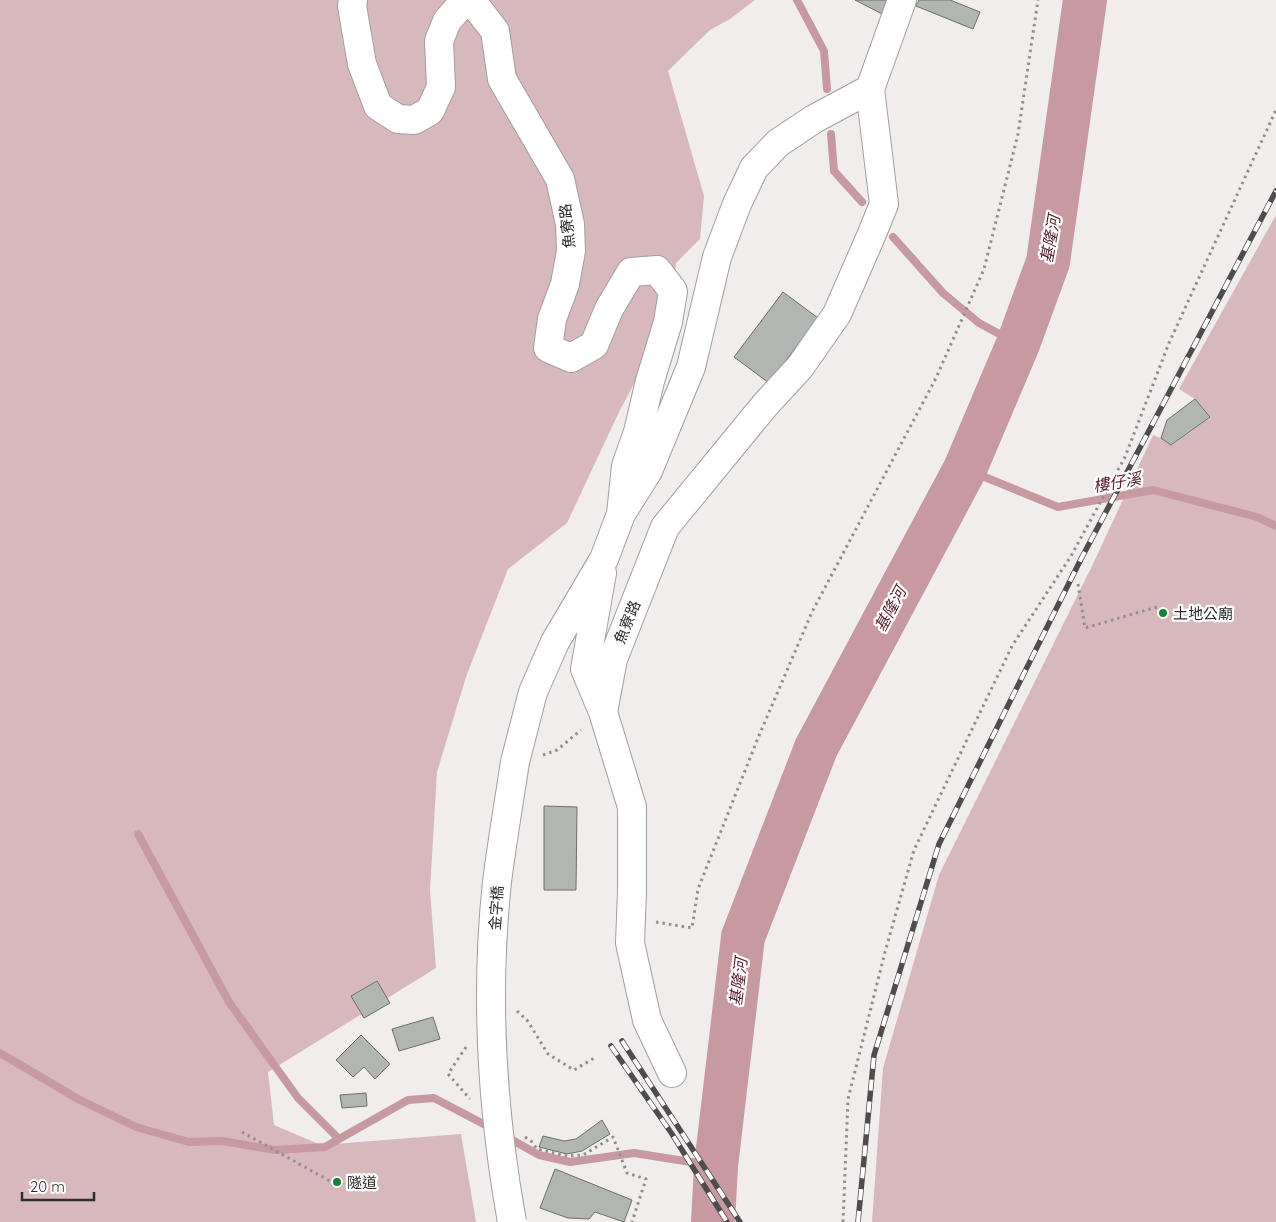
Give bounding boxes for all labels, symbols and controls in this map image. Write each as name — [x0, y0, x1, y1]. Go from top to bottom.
street label: 魚寮路 — [555, 203, 579, 249]
water label: 基隆河 — [1036, 211, 1065, 264]
water label: 樓仔溪 — [1092, 468, 1144, 496]
water label: 基隆河 — [870, 580, 912, 635]
street label: 魚寮路 — [610, 598, 644, 646]
place label: 土地公廟 — [1173, 604, 1233, 623]
marker: 土地公廟 — [1157, 607, 1169, 619]
street label: 金字橋 — [485, 885, 507, 931]
water label: 基隆河 — [725, 954, 751, 1007]
scale bar — [22, 1170, 95, 1202]
place label: 隧道 — [347, 1173, 377, 1192]
marker: 隧道 — [331, 1176, 343, 1188]
text: 20 m — [30, 1177, 65, 1196]

